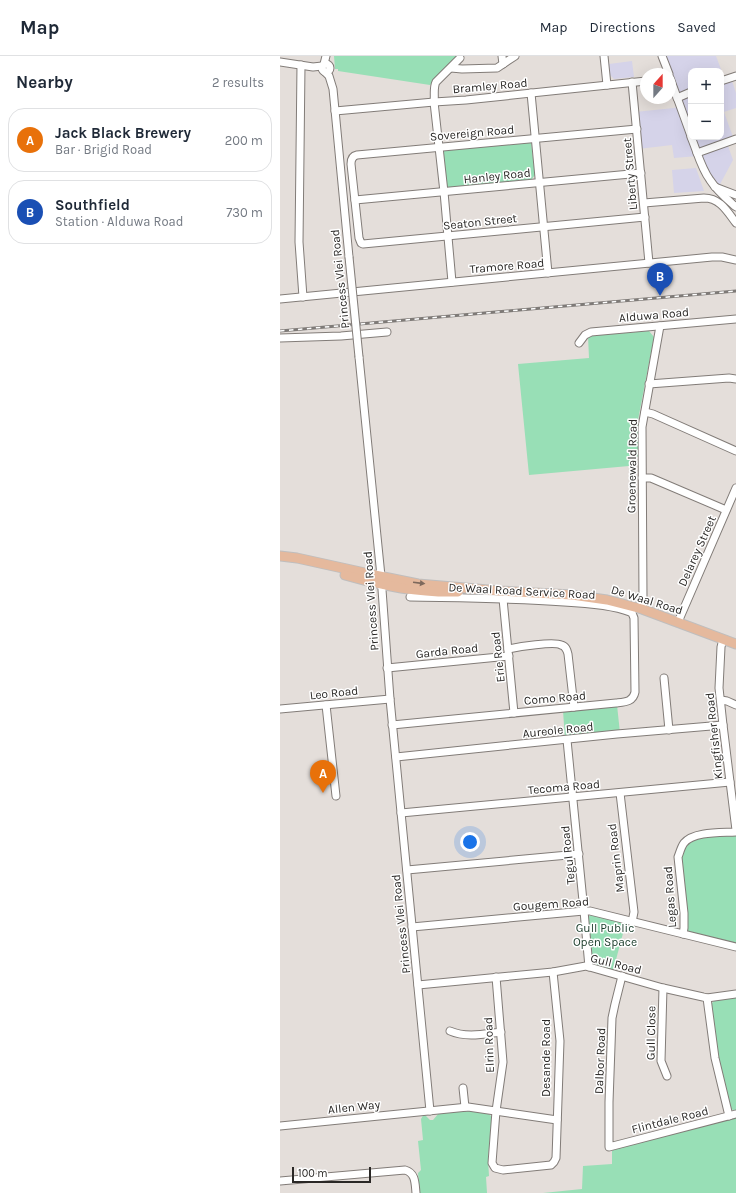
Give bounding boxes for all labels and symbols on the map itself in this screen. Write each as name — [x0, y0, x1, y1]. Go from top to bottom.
north arrow — [640, 68, 676, 104]
street label: Bramley Road — [452, 76, 528, 96]
street label: Sovereign Road — [429, 122, 515, 144]
street label: Liberty Street — [620, 137, 640, 211]
street label: Hanley Road — [463, 166, 531, 186]
street label: Seaton Street — [442, 211, 518, 233]
street label: Princess Vlei Road — [328, 229, 352, 329]
street label: Tramore Road — [469, 256, 545, 276]
pin: B — [647, 263, 673, 296]
street label: Alduwa Road — [618, 305, 690, 325]
street label: Groenewald Road — [624, 419, 640, 513]
street label: Delarey Street — [675, 513, 719, 589]
street label: Princess Vlei Road — [361, 551, 381, 651]
one-way arrow — [413, 580, 425, 587]
street label: De Waal Road Service Road — [448, 580, 596, 602]
street label: De Waal Road — [609, 582, 685, 618]
street label: Erie Road — [488, 631, 508, 683]
street label: Garda Road — [415, 641, 479, 661]
street label: Leo Road — [309, 683, 359, 703]
street label: Como Road — [523, 688, 587, 708]
street label: Kingfisher Road — [702, 692, 726, 780]
street label: Aureole Road — [522, 719, 594, 741]
pin: A — [310, 760, 336, 793]
street label: Tecoma Road — [527, 777, 601, 797]
street label: Maprin Road — [605, 823, 627, 893]
street label: Tegul Road — [558, 825, 578, 885]
your location — [460, 832, 480, 852]
street label: Legas Road — [661, 866, 679, 928]
street label: Princess Vlei Road — [389, 874, 413, 974]
street label: Gougem Road — [513, 894, 589, 914]
park label: Gull Public Open Space — [573, 921, 637, 949]
street label: Gull Road — [589, 951, 643, 977]
street label: Gull Close — [644, 1006, 658, 1060]
street label: Elrin Road — [481, 1017, 497, 1073]
street label: Desande Road — [539, 1019, 553, 1097]
street label: Dalbor Road — [592, 1028, 608, 1094]
street label: Allen Way — [327, 1097, 381, 1117]
street label: Flintdale Road — [630, 1104, 710, 1136]
scale bar — [292, 1165, 371, 1184]

